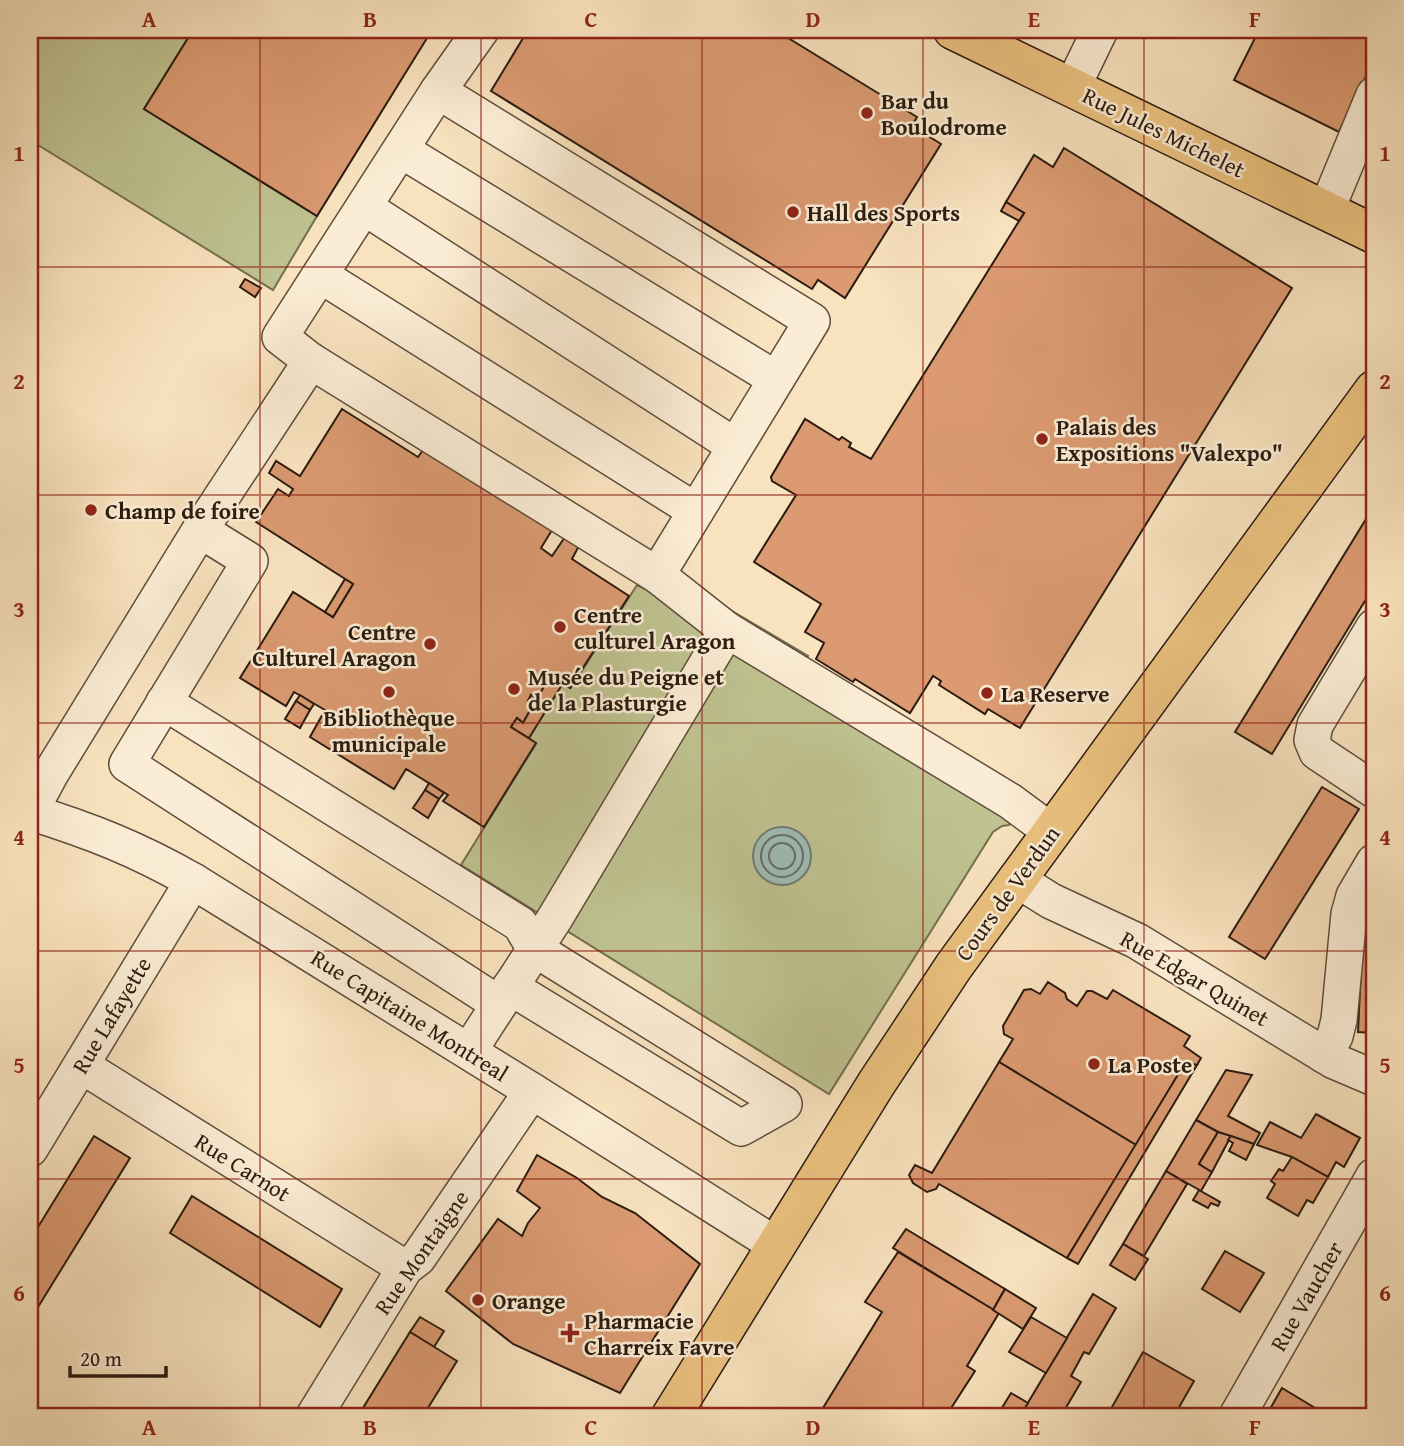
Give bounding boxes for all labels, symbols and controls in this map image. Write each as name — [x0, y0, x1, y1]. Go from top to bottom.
text: A — [142, 2, 157, 35]
text: B — [363, 2, 377, 35]
text: C — [584, 2, 598, 35]
text: D — [806, 2, 821, 35]
text: E — [1028, 2, 1040, 35]
text: F — [1249, 2, 1261, 35]
street label: Rue Jules Michelet — [1077, 78, 1251, 186]
place label: Bar du Boulodrome — [881, 84, 1007, 143]
marker: Bar du Boulodrome — [859, 105, 875, 121]
text: 1 — [13, 136, 25, 169]
text: 1 — [1379, 136, 1391, 169]
place label: Hall des Sports — [807, 196, 960, 229]
marker: Hall des Sports — [785, 204, 801, 220]
text: 2 — [13, 364, 25, 397]
text: 2 — [1379, 364, 1391, 397]
place label: Palais des Expositions "Valexpo" — [1056, 410, 1283, 469]
marker: Palais des Expositions "Valexpo" — [1034, 431, 1050, 447]
place label: Champ de foire — [105, 494, 260, 527]
marker: Champ de foire — [83, 502, 99, 518]
text: 3 — [13, 592, 25, 625]
text: 3 — [1379, 592, 1391, 625]
place label: Centre culturel Aragon — [574, 598, 736, 657]
place label: Centre Culturel Aragon — [252, 615, 416, 674]
marker: Centre culturel Aragon — [552, 619, 568, 635]
marker: Centre Culturel Aragon — [422, 636, 438, 652]
place label: Musée du Peigne et de la Plasturgie — [528, 660, 724, 719]
place label: La Reserve — [1001, 677, 1110, 710]
marker: Musée du Peigne et de la Plasturgie — [506, 681, 522, 697]
marker: Bibliothèque municipale — [381, 684, 397, 700]
marker: La Reserve — [979, 685, 995, 701]
place label: Bibliothèque municipale — [323, 701, 455, 760]
street label: Cours de Verdun — [947, 819, 1067, 967]
text: 4 — [13, 820, 25, 853]
text: 4 — [1379, 820, 1391, 853]
street label: Rue Edgar Quinet — [1114, 922, 1276, 1034]
street label: Rue Capitaine Montreal — [305, 941, 515, 1089]
street label: Rue Lafayette — [63, 950, 159, 1080]
text: 5 — [13, 1048, 25, 1081]
place label: La Poste — [1108, 1048, 1192, 1081]
text: 5 — [1379, 1048, 1391, 1081]
marker: La Poste — [1086, 1056, 1102, 1072]
street label: Rue Carnot — [189, 1125, 297, 1209]
street label: Rue Montaigne — [366, 1183, 476, 1321]
street label: Rue Vaucher — [1261, 1235, 1351, 1357]
text: 6 — [13, 1276, 25, 1309]
text: 6 — [1379, 1276, 1391, 1309]
place label: Orange — [492, 1284, 566, 1317]
marker: Orange — [470, 1292, 486, 1308]
place label: Pharmacie Charreix Favre — [584, 1304, 735, 1363]
marker: Pharmacie Charreix Favre — [562, 1325, 578, 1341]
scale bar — [70, 1334, 166, 1378]
text: 20 m — [80, 1343, 122, 1374]
text: A — [142, 1410, 157, 1443]
text: B — [363, 1410, 377, 1443]
text: C — [584, 1410, 598, 1443]
text: D — [806, 1410, 821, 1443]
text: E — [1028, 1410, 1040, 1443]
text: F — [1249, 1410, 1261, 1443]

